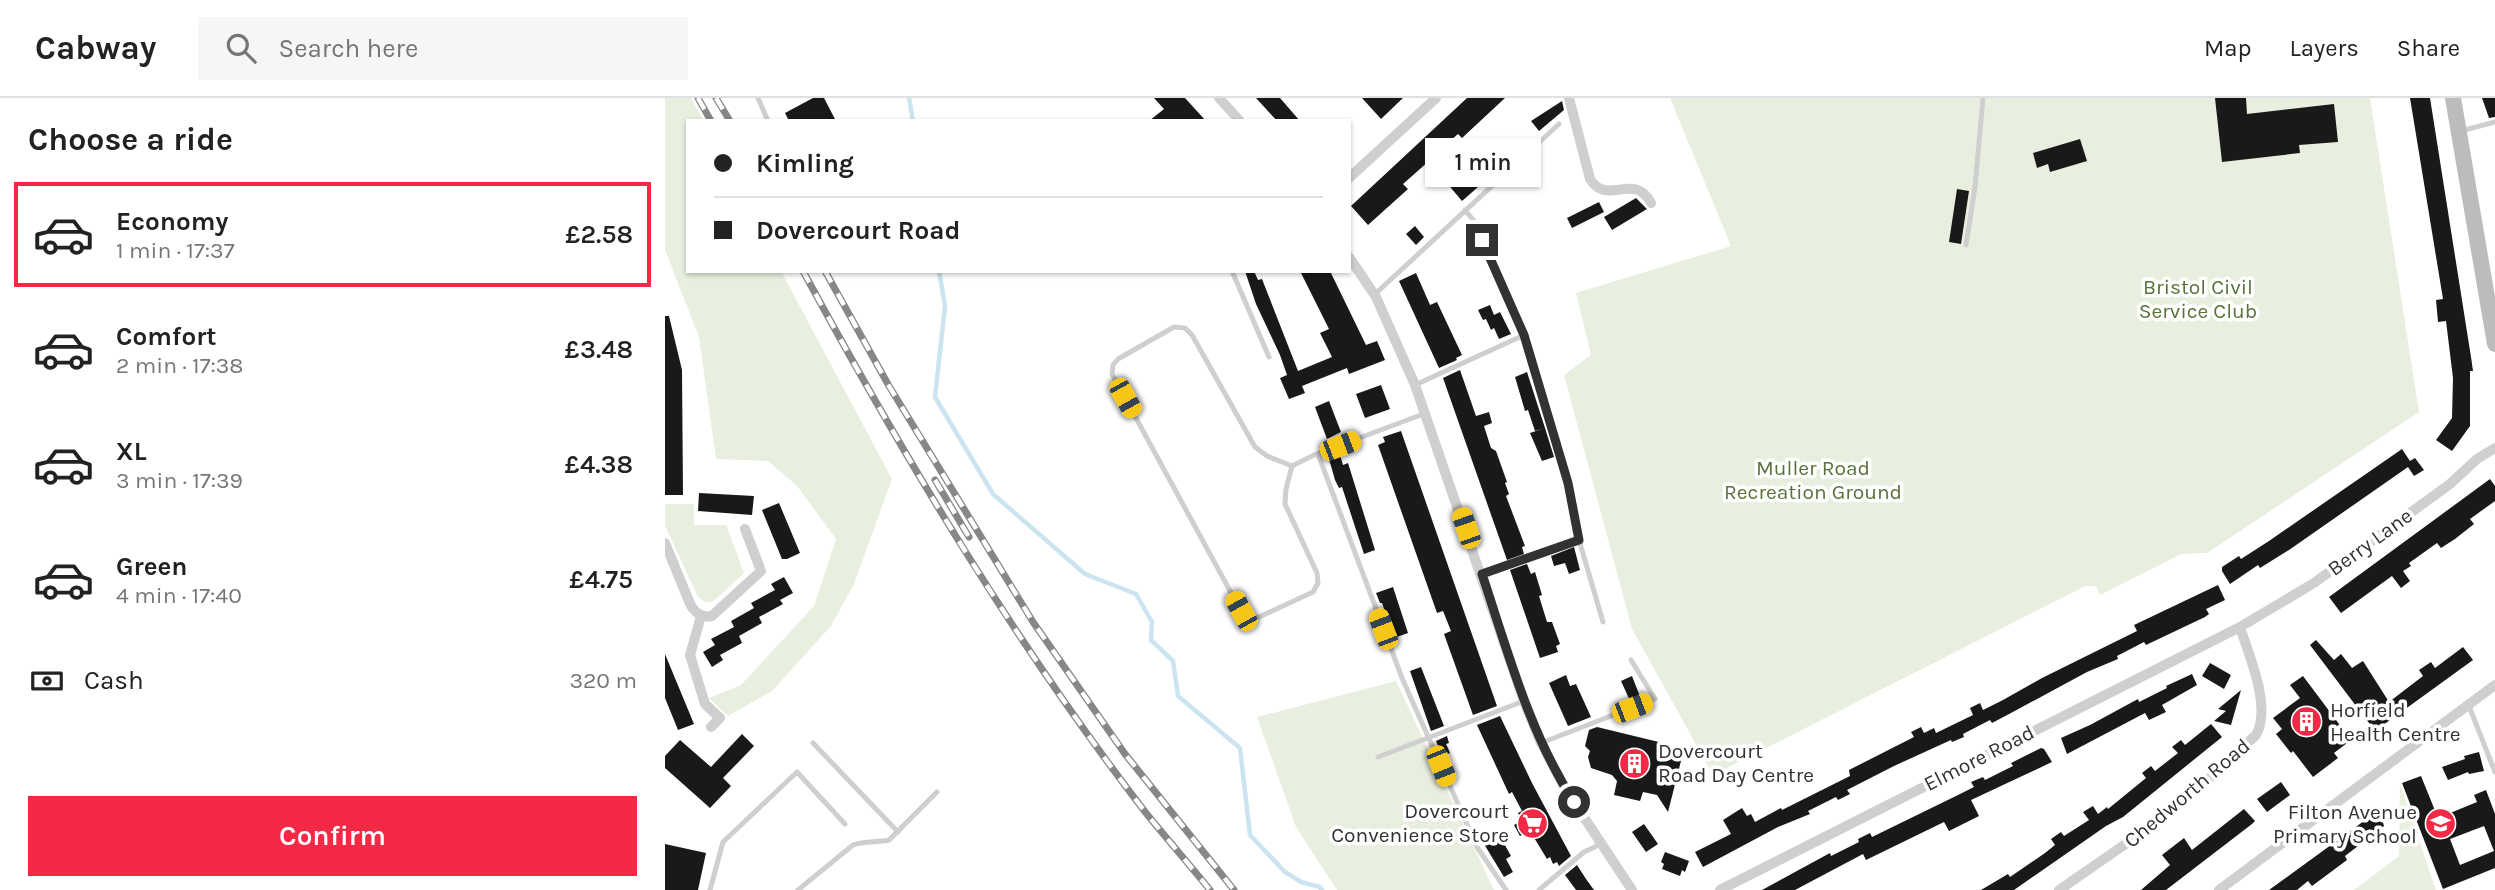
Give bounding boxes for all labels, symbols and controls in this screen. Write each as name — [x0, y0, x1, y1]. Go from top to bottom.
search box — [198, 17, 688, 80]
text: Cabway — [35, 29, 156, 67]
icon: search — [222, 29, 260, 67]
text: Search here — [278, 33, 418, 64]
text: Map — [2204, 34, 2252, 62]
text: Layers — [2290, 34, 2359, 62]
text: Share — [2397, 34, 2460, 62]
text: Choose a ride — [28, 121, 233, 158]
callout: 1 min — [1424, 138, 1540, 188]
text: Kimling — [756, 148, 854, 179]
text: 1 min — [1454, 149, 1512, 176]
icon: car — [32, 203, 95, 266]
text: Economy — [116, 206, 228, 237]
text: Dovercourt Road — [756, 215, 961, 246]
text: £2.58 — [565, 219, 633, 250]
route end — [1466, 224, 1498, 256]
text: 1 min · 17:37 — [116, 237, 234, 264]
park label: Bristol Civil Service Club — [2139, 275, 2257, 323]
icon: car — [32, 318, 95, 381]
text: Comfort — [116, 321, 217, 352]
text: £3.48 — [565, 334, 633, 365]
text: 2 min · 17:38 — [116, 352, 244, 379]
car — [1106, 375, 1145, 421]
car — [1317, 429, 1364, 463]
icon: car — [32, 433, 95, 496]
text: XL — [116, 436, 147, 467]
text: £4.38 — [565, 449, 633, 480]
park label: Muller Road Recreation Ground — [1724, 456, 1902, 504]
text: 3 min · 17:39 — [116, 467, 243, 494]
street label: Berry Lane — [2323, 503, 2417, 581]
car — [1450, 505, 1483, 551]
icon: car — [32, 548, 95, 611]
text: Green — [116, 551, 188, 582]
text: £4.75 — [569, 564, 633, 595]
text: 4 min · 17:40 — [116, 582, 242, 609]
car — [1222, 588, 1261, 634]
car — [1366, 606, 1401, 652]
icon: cash — [28, 662, 66, 700]
text: Cash — [84, 665, 144, 696]
text: 320 m — [569, 667, 637, 694]
car — [1609, 691, 1656, 725]
place label: Horfield Health Centre — [2330, 698, 2460, 746]
building icon: Horfield Health Centre — [2290, 705, 2324, 739]
street label: Elmore Road — [1920, 720, 2038, 796]
street label: Chedworth Road — [2119, 733, 2255, 853]
place label: Dovercourt Road Day Centre — [1658, 739, 1814, 787]
car — [1424, 743, 1459, 789]
building icon: Dovercourt Road Day Centre — [1618, 746, 1652, 780]
route start — [1558, 786, 1590, 818]
button: Confirm — [28, 796, 637, 876]
place label: Dovercourt Convenience Store — [1331, 799, 1509, 847]
place label: Filton Avenue Primary School — [2273, 800, 2417, 848]
supermarket icon: Dovercourt Convenience Store — [1515, 806, 1549, 840]
school or university icon: Filton Avenue Primary School — [2423, 807, 2457, 841]

